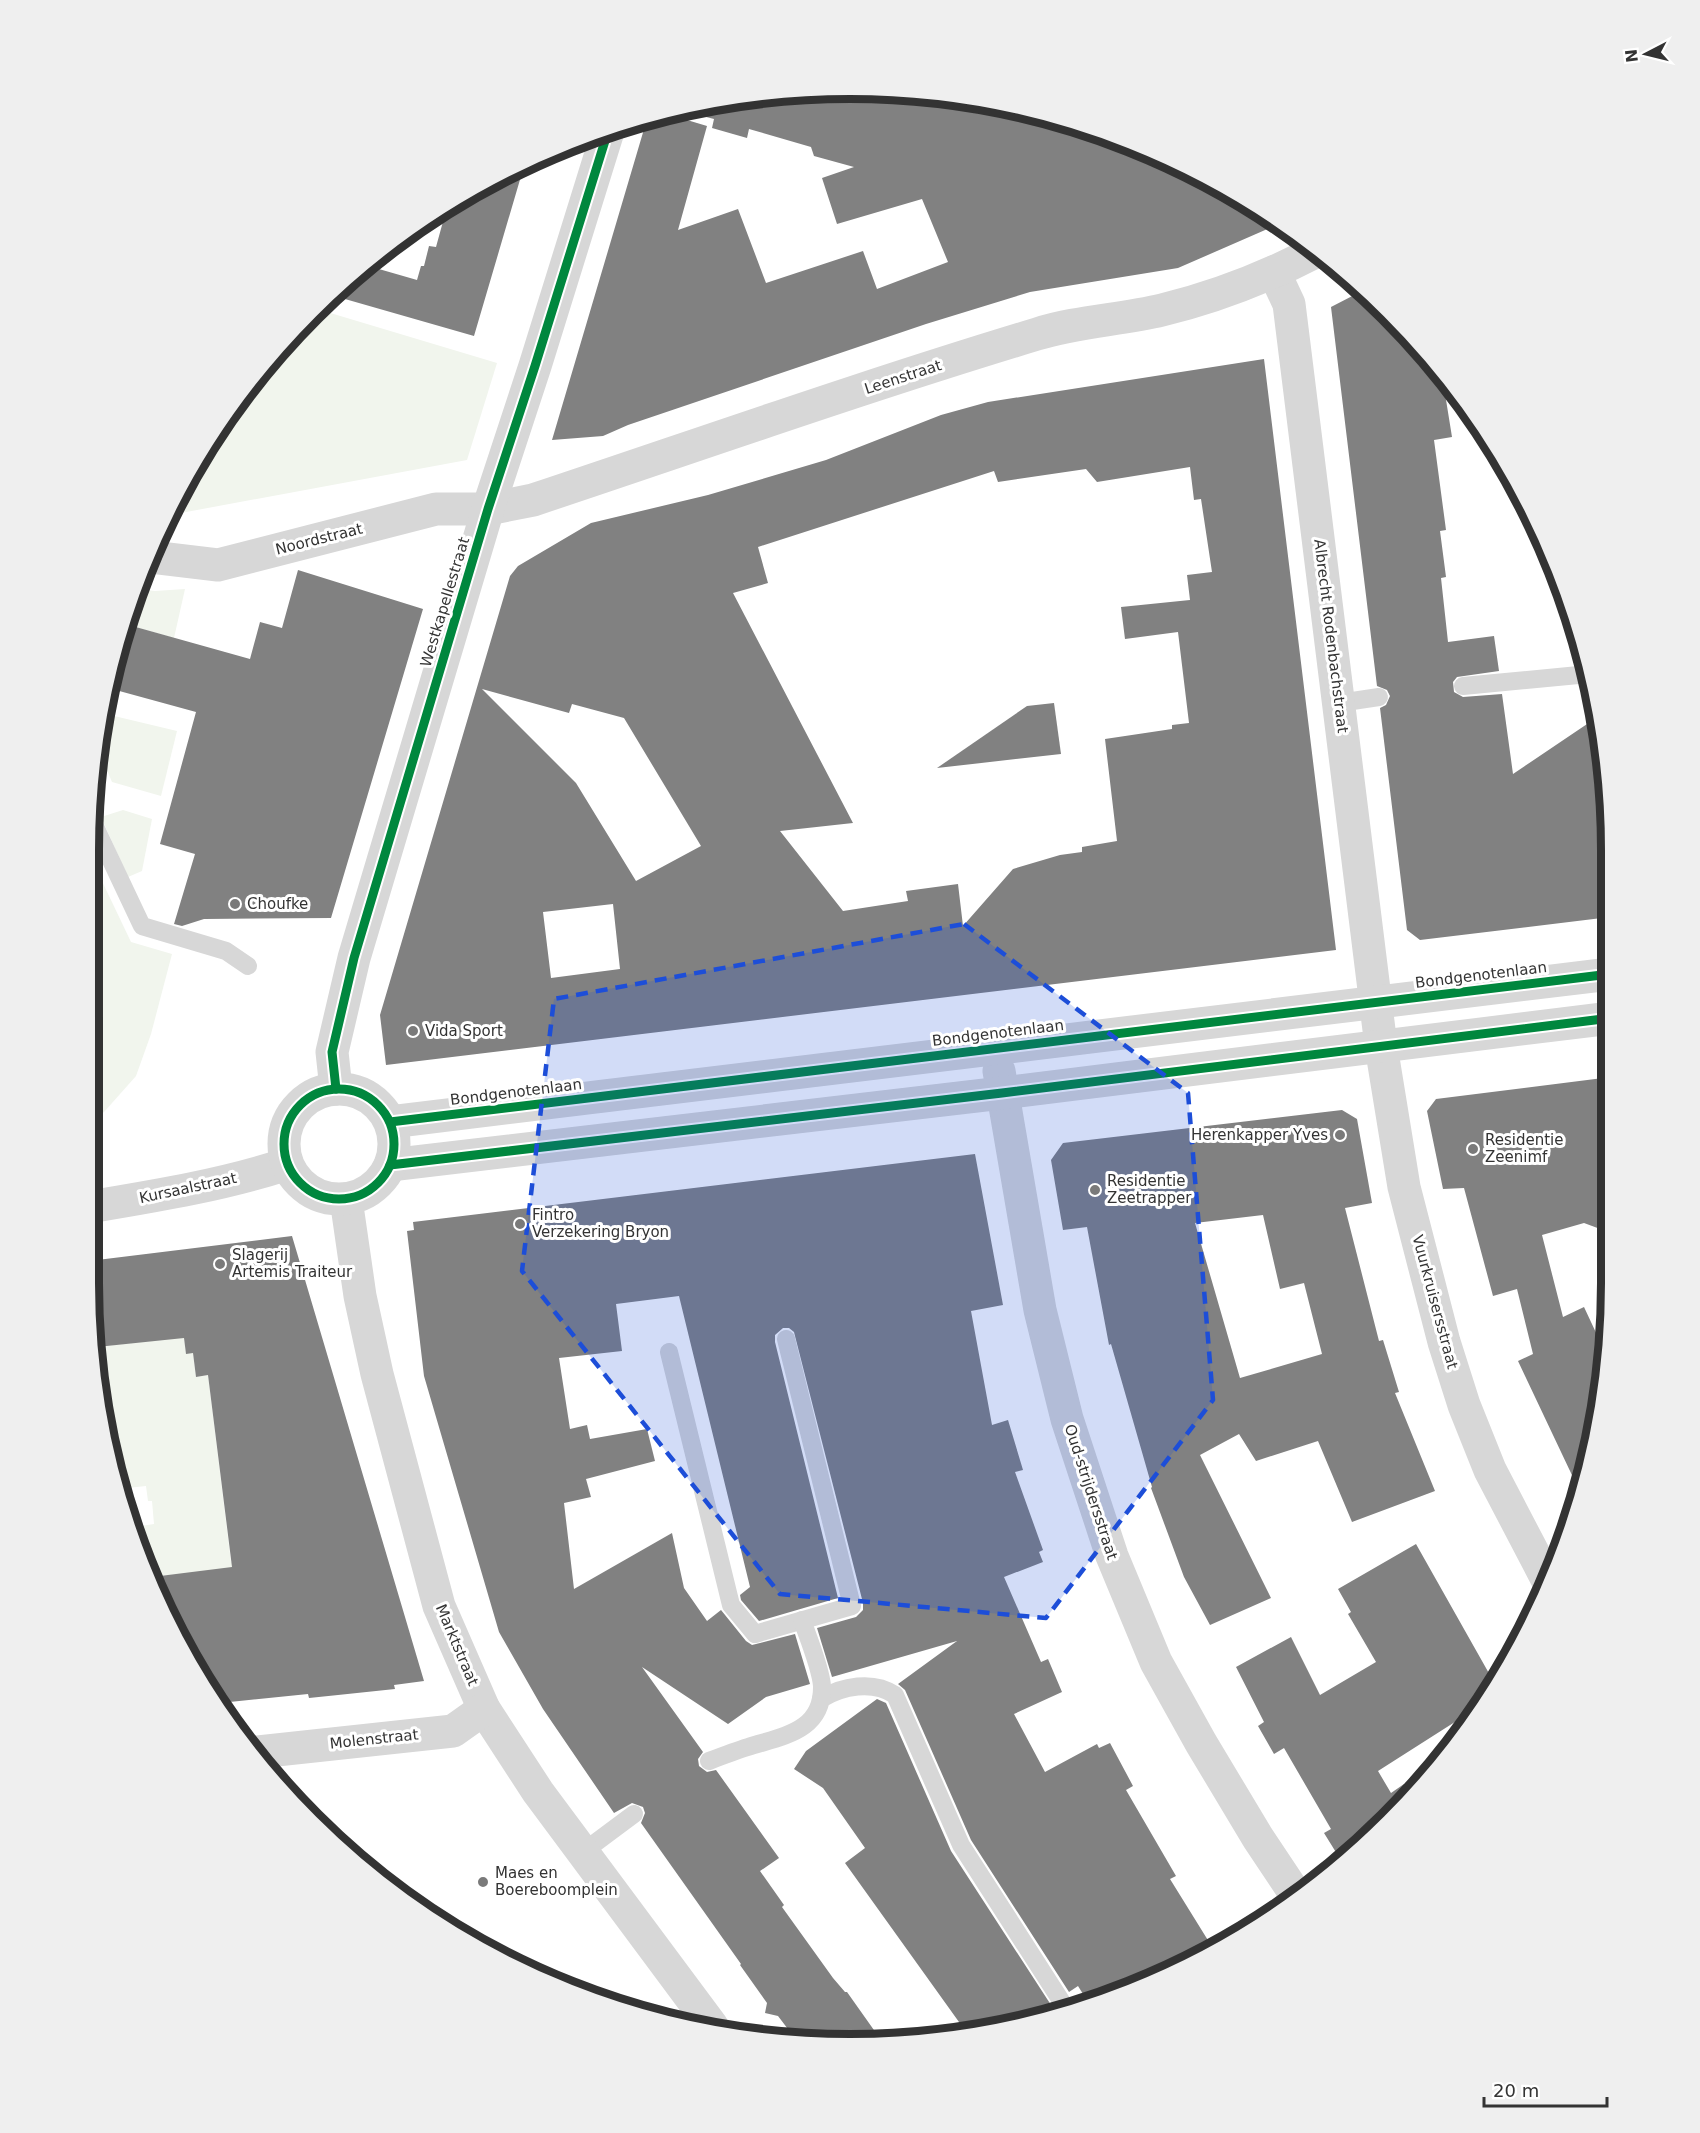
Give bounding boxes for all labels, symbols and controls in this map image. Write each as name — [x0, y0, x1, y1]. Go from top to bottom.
north arrow — [1616, 24, 1676, 84]
text: N — [1621, 48, 1642, 64]
street label: Leenstraat — [862, 356, 944, 398]
street label: Noordstraat — [274, 519, 365, 559]
street label: Westkapellestraat — [417, 535, 473, 669]
street label: Albrecht Rodenbachstraat — [1310, 538, 1352, 734]
place label: Choufke — [247, 895, 308, 913]
marker: Choufke — [228, 897, 242, 911]
street label: Bondgenotenlaan — [1414, 958, 1548, 992]
street label: Bondgenotenlaan — [931, 1016, 1065, 1050]
place label: Vida Sport — [425, 1022, 503, 1040]
marker: Vida Sport — [406, 1024, 420, 1038]
street label: Bondgenotenlaan — [449, 1075, 583, 1109]
place label: Herenkapper Yves — [1191, 1126, 1328, 1144]
marker: Herenkapper Yves — [1333, 1128, 1347, 1142]
place label: Residentie Zeenimf — [1485, 1131, 1564, 1166]
marker: Residentie Zeenimf — [1466, 1142, 1480, 1156]
street label: Kursaalstraat — [138, 1169, 239, 1207]
place label: Residentie Zeetrapper — [1107, 1172, 1192, 1207]
marker: Residentie Zeetrapper — [1088, 1183, 1102, 1197]
place label: Fintro Verzekering Bryon — [532, 1206, 669, 1241]
marker: Fintro Verzekering Bryon — [513, 1217, 527, 1231]
street label: Vuurkruisersstraat — [1408, 1233, 1462, 1371]
place label: Slagerij Artemis Traiteur — [232, 1246, 353, 1281]
marker: Slagerij Artemis Traiteur — [213, 1257, 227, 1271]
street label: Oud-strijdersstraat — [1061, 1422, 1121, 1562]
street label: Marktstraat — [432, 1601, 482, 1689]
street label: Molenstraat — [329, 1725, 419, 1753]
place label: Maes en Boereboomplein — [495, 1864, 618, 1899]
marker: Maes en Boereboomplein — [476, 1875, 490, 1889]
scale bar — [1484, 2070, 1607, 2108]
text: 20 m — [1493, 2080, 1539, 2101]

